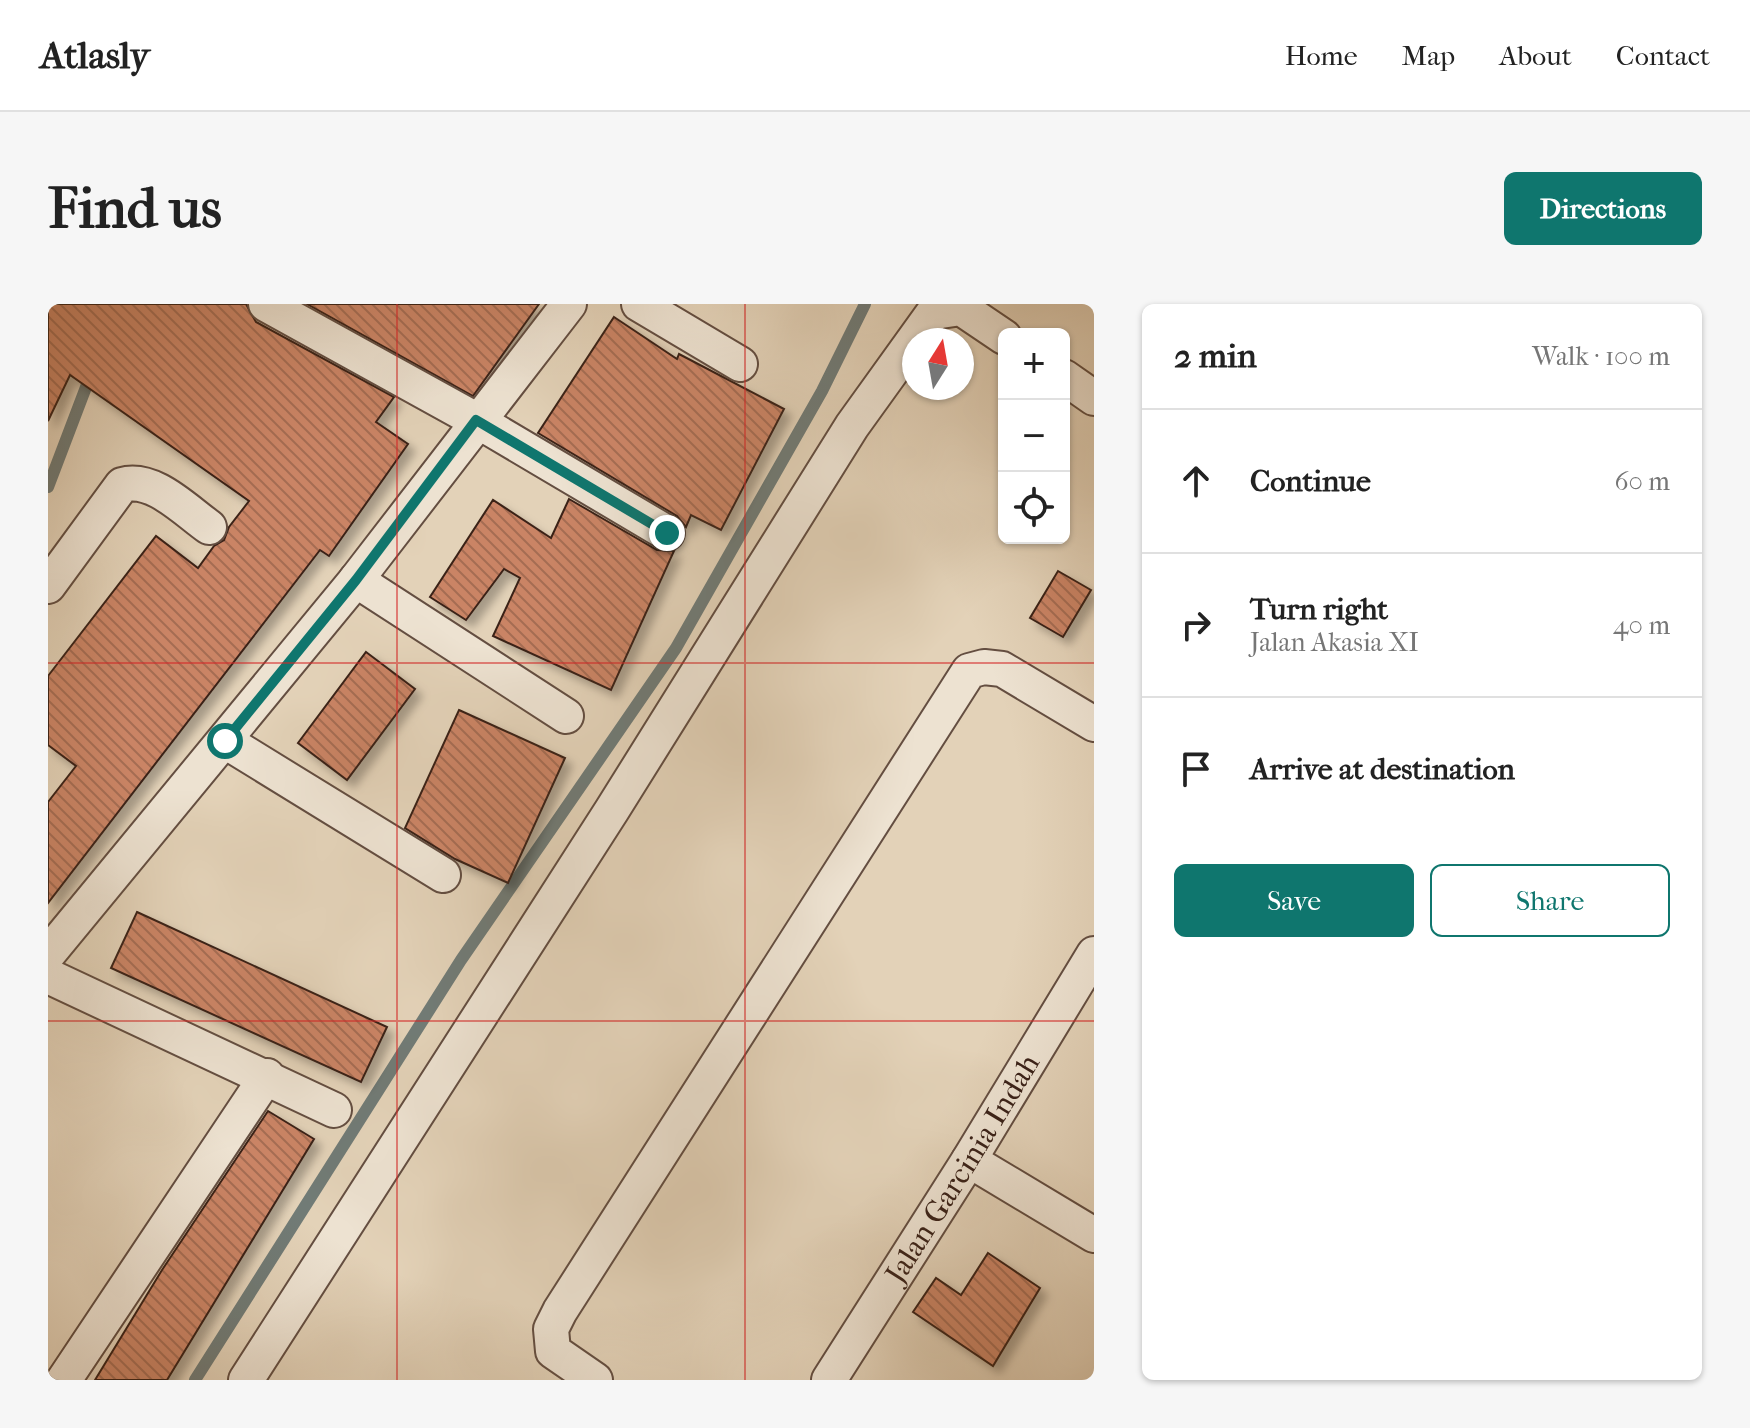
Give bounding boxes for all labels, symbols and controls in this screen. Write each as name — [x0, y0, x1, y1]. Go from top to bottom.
text: Atlasly — [40, 33, 150, 78]
text: Home — [1285, 39, 1358, 72]
text: Map — [1402, 39, 1455, 72]
text: About — [1499, 39, 1572, 72]
text: Contact — [1616, 39, 1710, 72]
button: Directions — [1504, 172, 1702, 245]
text: Find us — [48, 176, 222, 241]
north arrow — [902, 328, 974, 400]
map controls — [998, 328, 1070, 544]
button: + — [998, 328, 1070, 400]
text: 2 min — [1174, 336, 1257, 376]
text: Walk · 100 m — [1532, 341, 1670, 372]
button: − — [998, 400, 1070, 472]
icon: ahead — [1174, 459, 1218, 503]
text: Continue — [1250, 464, 1371, 499]
text: 60 m — [1614, 466, 1670, 497]
button: locate — [998, 472, 1070, 544]
route end — [649, 515, 685, 551]
text: Turn right — [1250, 592, 1388, 627]
icon: right — [1174, 603, 1218, 647]
text: 40 m — [1613, 610, 1670, 641]
text: Jalan Akasia XI — [1250, 627, 1419, 658]
route start — [207, 723, 243, 759]
icon: arrive — [1174, 747, 1218, 791]
text: Arrive at destination — [1250, 752, 1515, 787]
button: Save — [1174, 864, 1414, 937]
button: Share — [1430, 864, 1670, 937]
street label: Jalan Garcinia Indah — [877, 1048, 1047, 1291]

